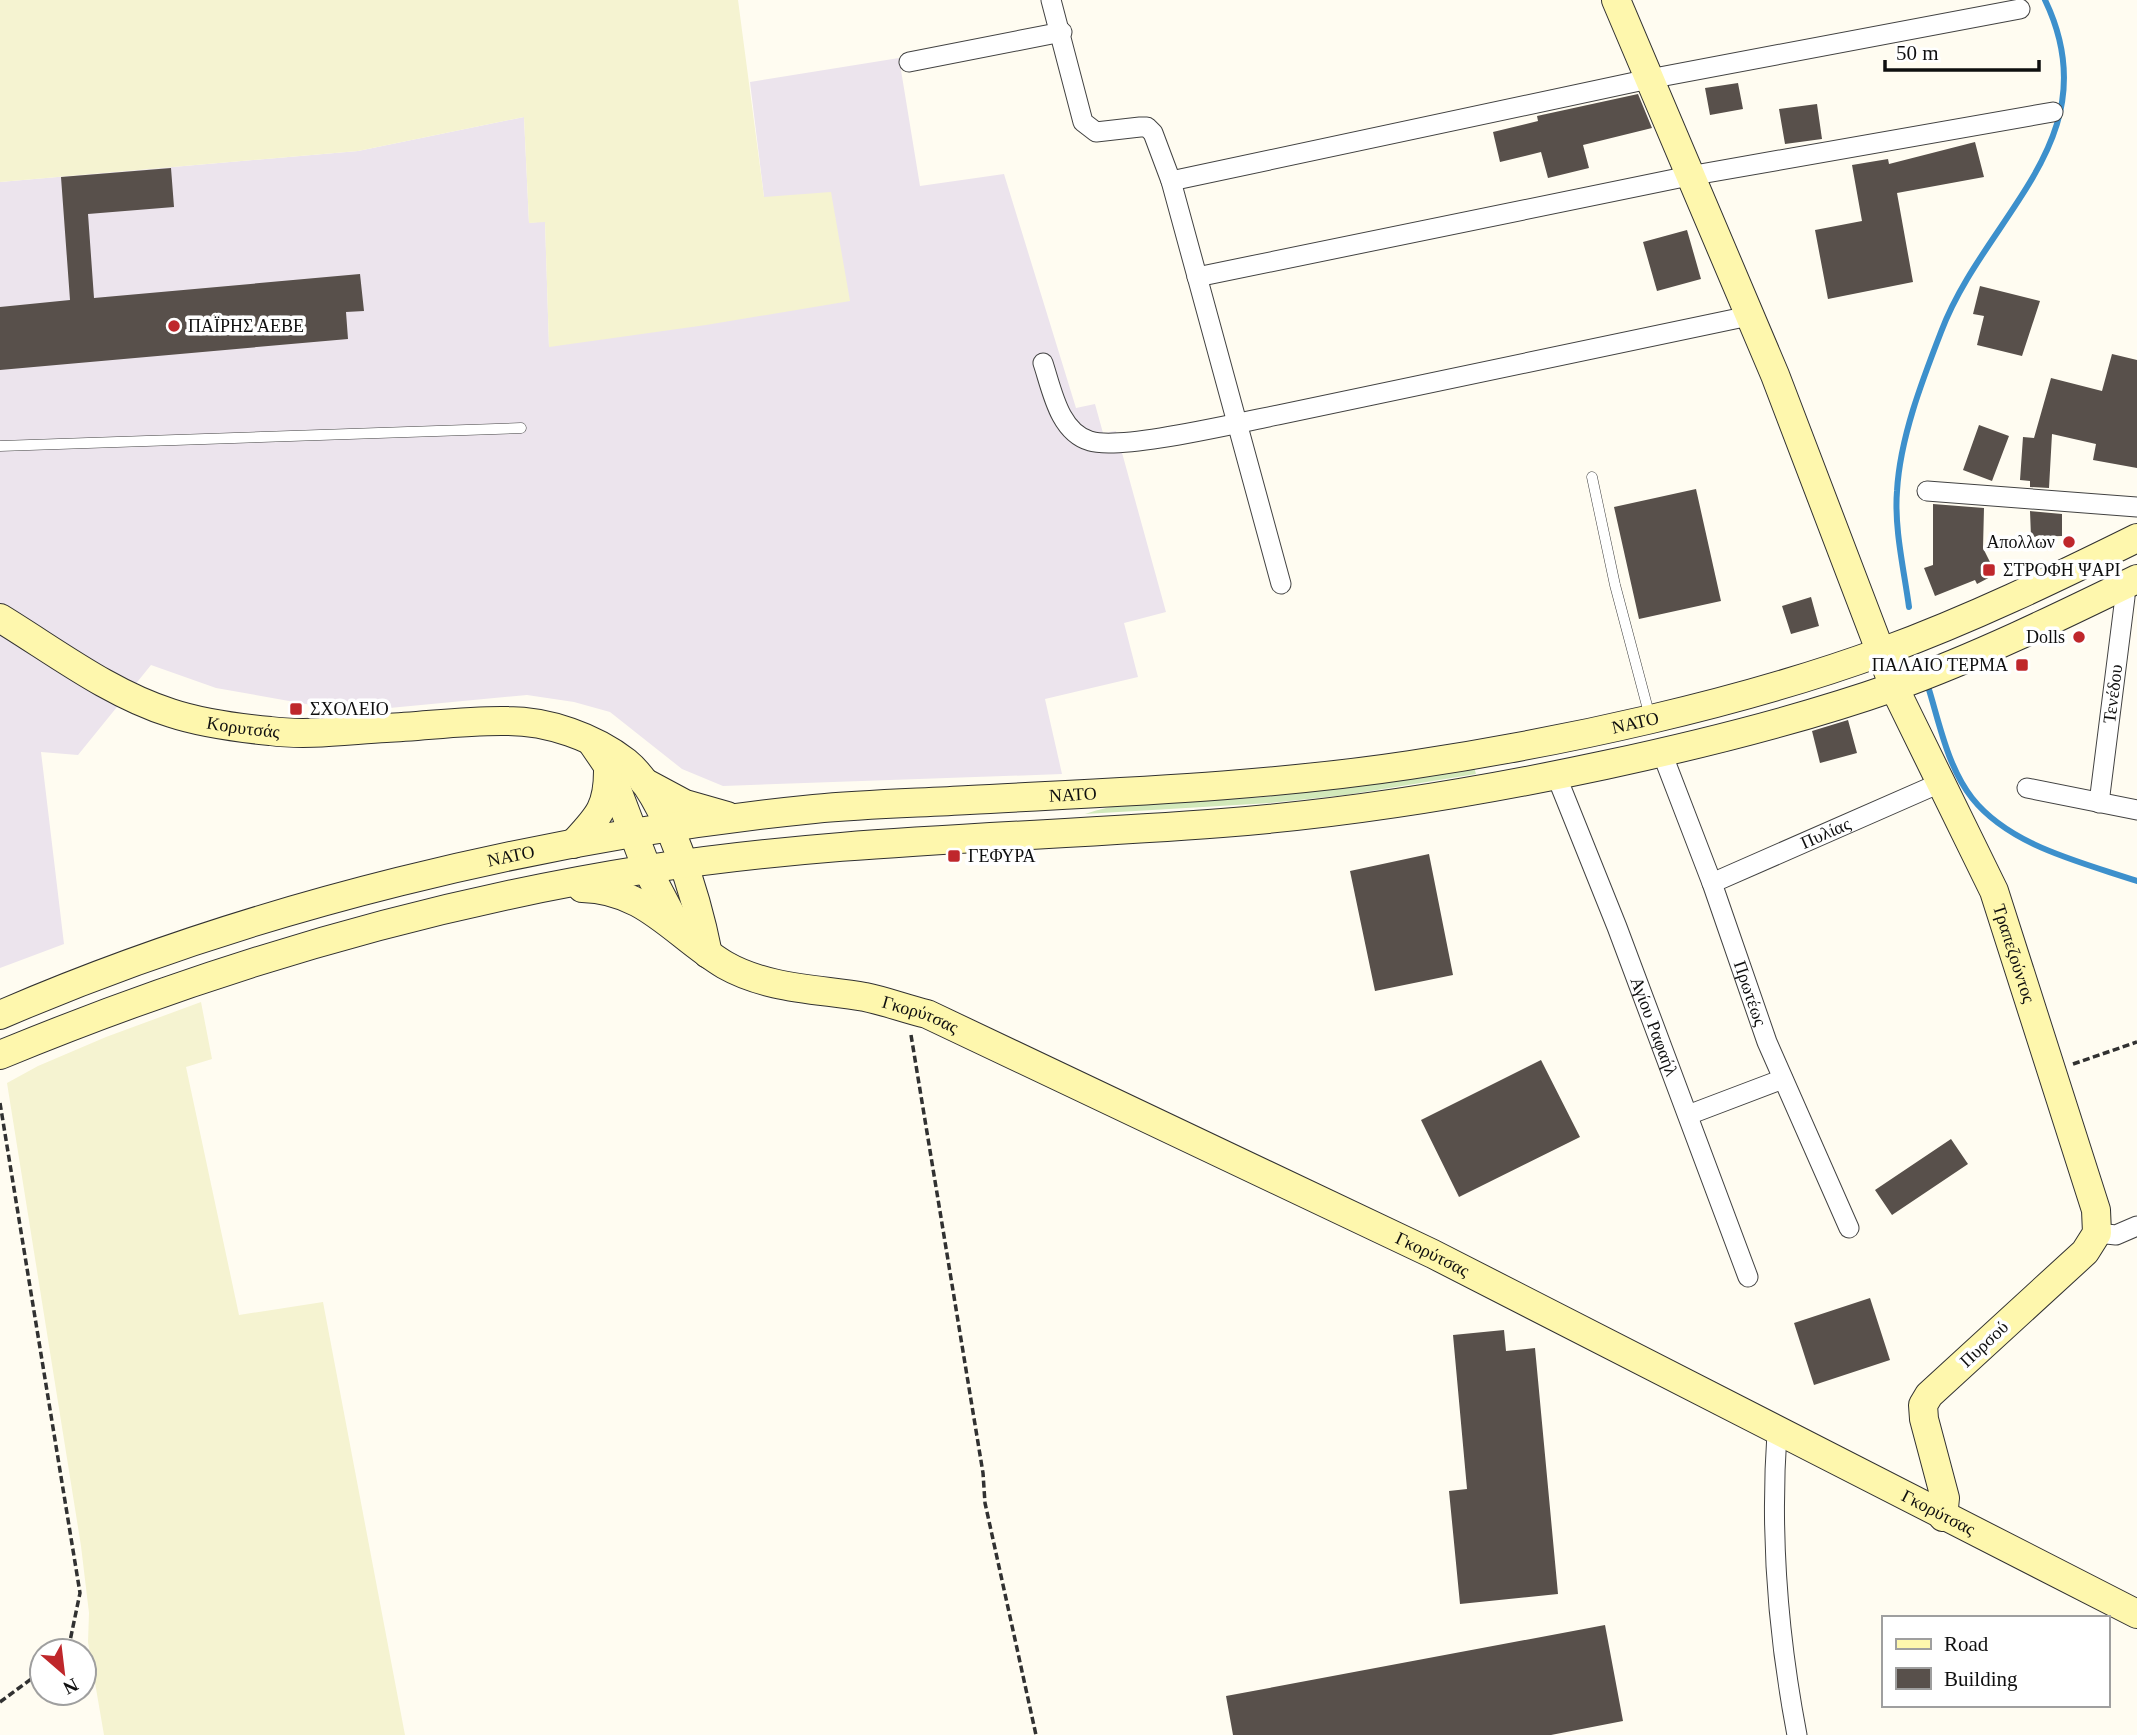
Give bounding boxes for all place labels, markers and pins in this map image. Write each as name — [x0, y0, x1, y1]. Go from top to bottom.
place label: ΠΑΪΡΗΣ ΑΕΒΕ — [188, 316, 304, 336]
marker: ΠΑΪΡΗΣ ΑΕΒΕ — [166, 318, 182, 334]
place label: Απολλων — [1986, 532, 2055, 552]
marker: Απολλων — [2061, 534, 2077, 550]
place label: ΣΤΡΟΦΗ ΨΑΡΙ — [2003, 560, 2120, 580]
marker: ΣΤΡΟΦΗ ΨΑΡΙ — [1981, 562, 1997, 578]
place label: Dolls — [2026, 627, 2065, 647]
marker: Dolls — [2071, 629, 2087, 645]
place label: ΠΑΛΑΙΟ ΤΕΡΜΑ — [1872, 655, 2008, 675]
marker: ΠΑΛΑΙΟ ΤΕΡΜΑ — [2014, 657, 2030, 673]
place label: ΣΧΟΛΕΙΟ — [310, 699, 389, 719]
marker: ΣΧΟΛΕΙΟ — [288, 701, 304, 717]
place label: ΓΕΦΥΡΑ — [968, 846, 1036, 866]
marker: ΓΕΦΥΡΑ — [946, 848, 962, 864]

